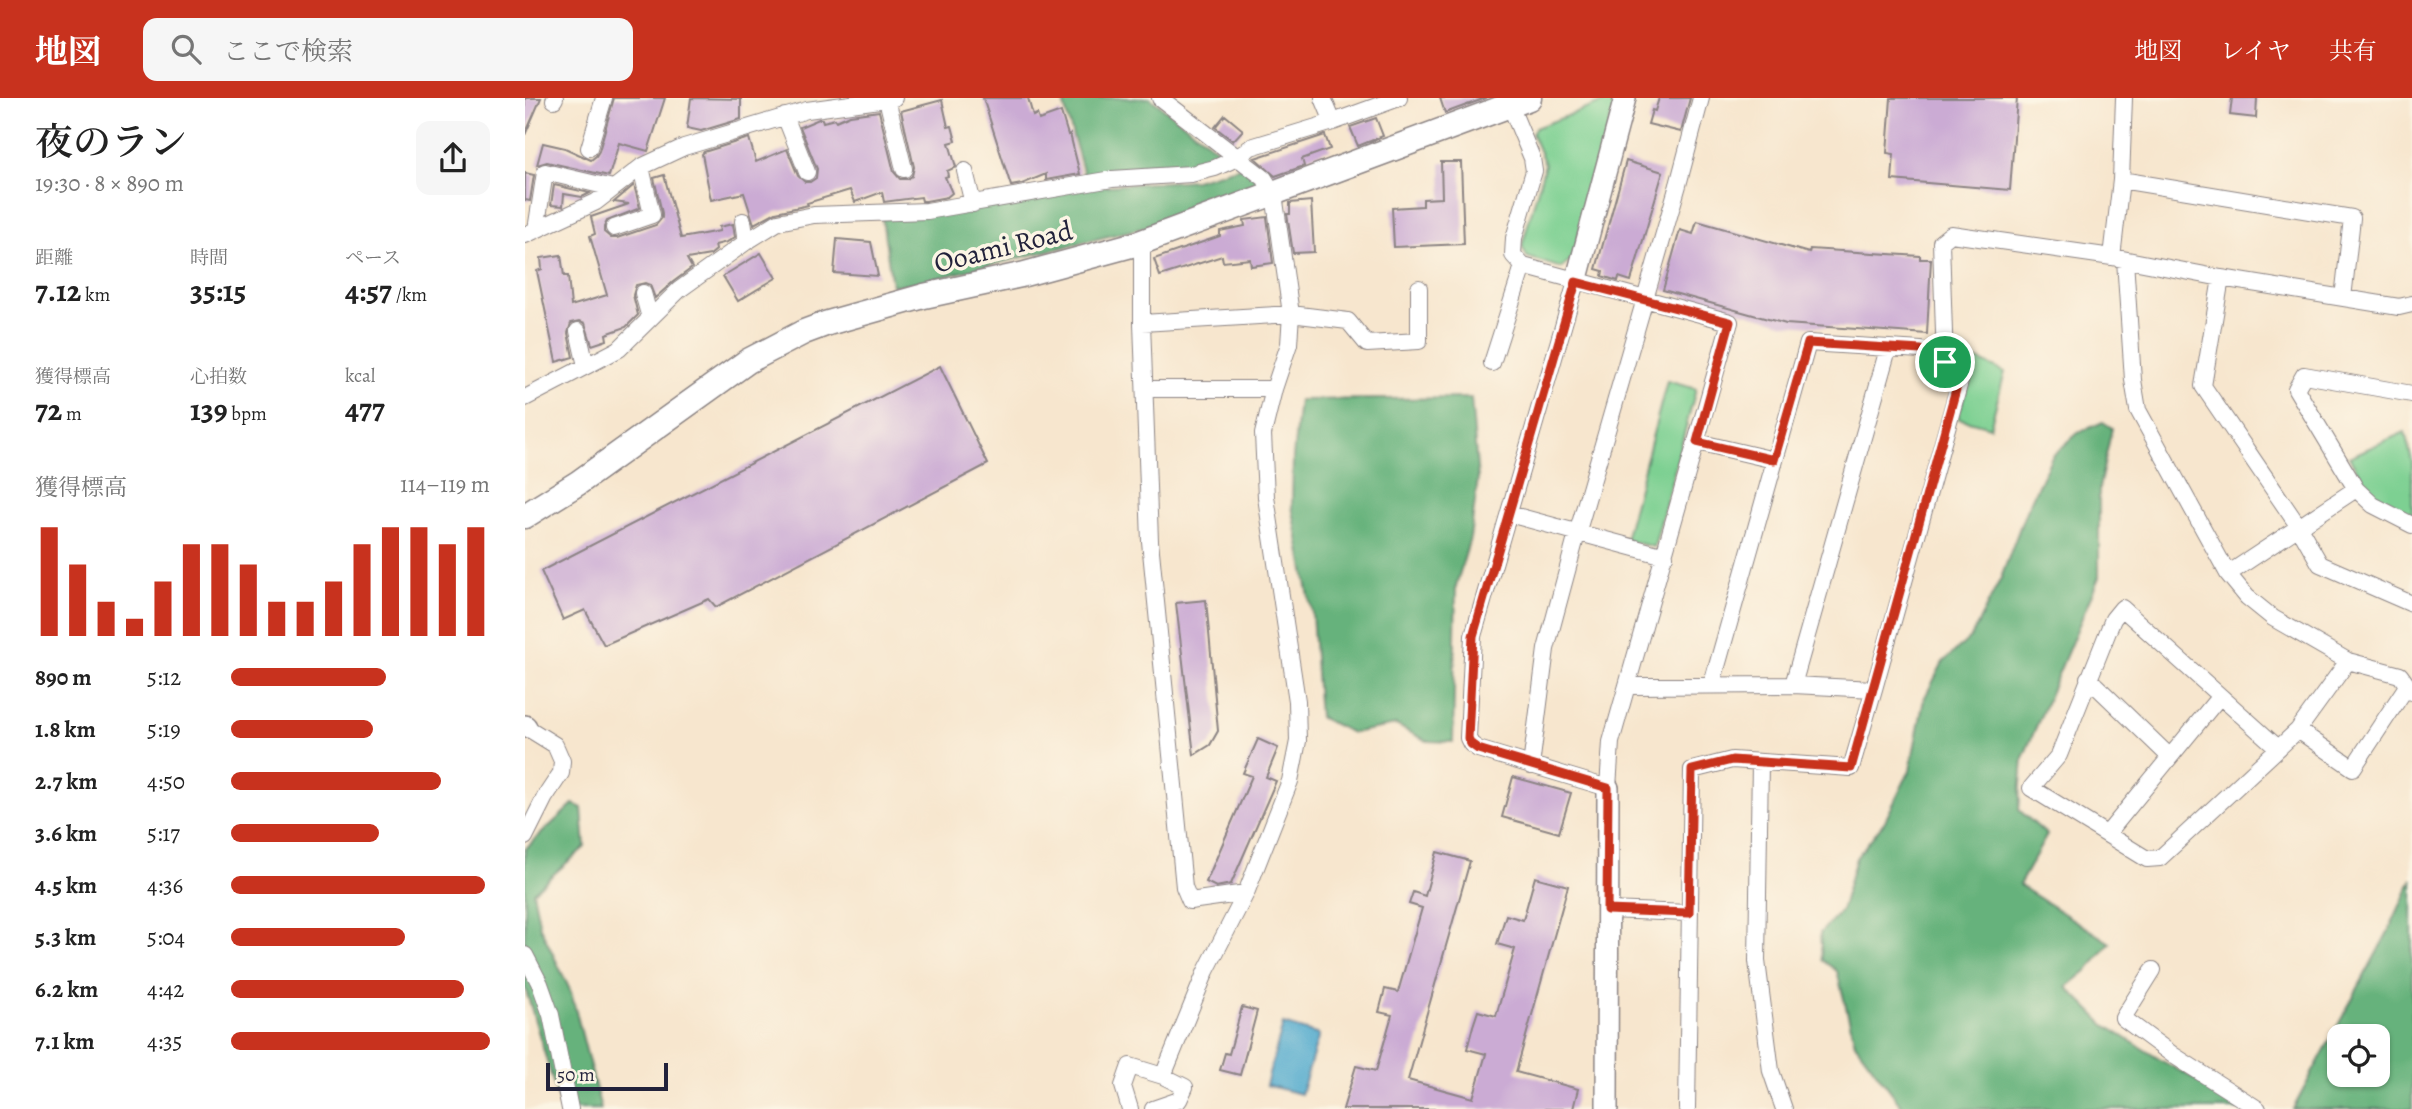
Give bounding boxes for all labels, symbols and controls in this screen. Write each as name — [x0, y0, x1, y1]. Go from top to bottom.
search box — [143, 18, 633, 81]
text: 地図 — [35, 29, 101, 74]
icon: search — [167, 30, 205, 68]
text: ここで検索 — [223, 34, 353, 69]
text: 地図 — [2134, 35, 2182, 67]
text: レイヤ — [2220, 35, 2291, 67]
text: 共有 — [2329, 35, 2377, 67]
text: 夜のラン — [35, 116, 187, 168]
button: share — [416, 121, 490, 195]
text: 19:30 · 8 × 890 m — [35, 168, 184, 199]
street label: Ooami Road — [930, 211, 1077, 283]
text: 距離 — [35, 245, 73, 271]
text: 時間 — [190, 245, 228, 271]
text: ペース — [345, 245, 401, 271]
text: 7.12 — [35, 271, 81, 311]
text: 35:15 — [190, 271, 246, 311]
text: 4:57 — [345, 271, 392, 311]
text: km — [81, 282, 110, 308]
text: /km — [392, 282, 427, 308]
pin — [1915, 332, 1975, 392]
icon: arrive — [1926, 343, 1964, 381]
text: kcal — [345, 363, 375, 389]
text: 獲得標高 — [35, 364, 111, 390]
text: 心拍数 — [190, 364, 247, 390]
text: 477 — [345, 389, 385, 429]
text: 72 — [35, 390, 62, 430]
text: 139 — [190, 390, 228, 430]
text: m — [62, 401, 82, 427]
text: bpm — [228, 401, 267, 427]
text: 114–119 m — [400, 469, 490, 500]
text: 獲得標高 — [35, 472, 127, 503]
text: 890 m — [35, 662, 92, 693]
text: 5:12 — [147, 662, 181, 693]
text: 1.8 km — [35, 714, 96, 745]
text: 5:19 — [147, 714, 181, 745]
text: 2.7 km — [35, 766, 97, 797]
text: 4:50 — [147, 766, 185, 797]
text: 3.6 km — [35, 818, 97, 849]
text: 5:17 — [147, 818, 180, 849]
text: 4.5 km — [35, 870, 97, 901]
text: 4:36 — [147, 870, 183, 901]
text: 5.3 km — [35, 922, 96, 953]
text: 5:04 — [147, 922, 185, 953]
text: 6.2 km — [35, 974, 98, 1005]
text: 4:42 — [147, 974, 184, 1005]
map controls — [2327, 1024, 2390, 1087]
button: locate — [2327, 1024, 2390, 1087]
text: 7.1 km — [35, 1026, 95, 1057]
text: 4:35 — [147, 1026, 182, 1057]
scale bar — [546, 1060, 669, 1092]
text: 50 m — [557, 1062, 595, 1088]

